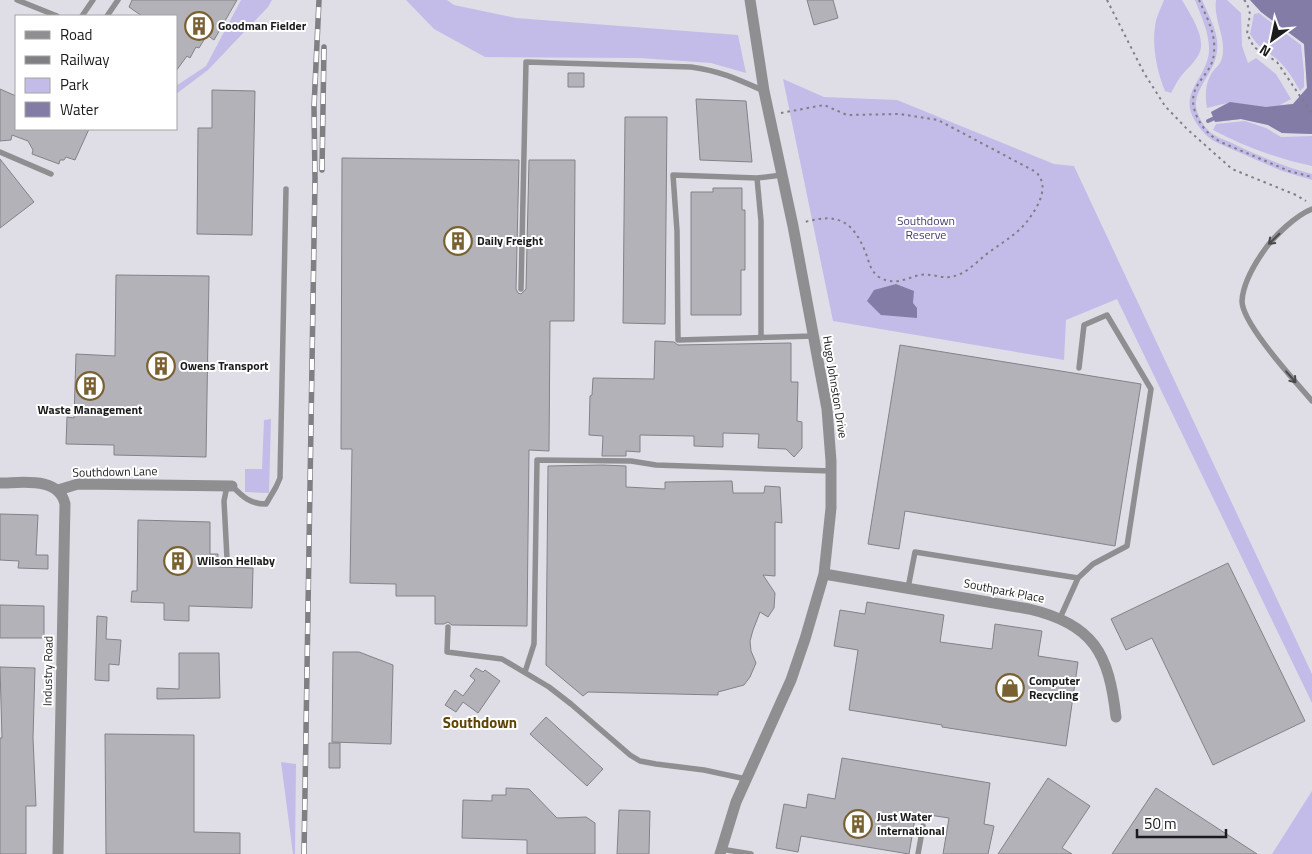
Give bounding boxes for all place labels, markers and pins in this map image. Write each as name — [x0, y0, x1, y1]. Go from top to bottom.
building icon: Goodman Fielder — [184, 11, 214, 41]
place label: Goodman Fielder — [218, 16, 307, 35]
building icon: Daily Freight — [443, 226, 473, 256]
place label: Daily Freight — [477, 231, 544, 250]
building icon: Owens Transport — [146, 351, 176, 381]
place label: Owens Transport — [180, 356, 269, 375]
building icon: Waste Management — [75, 371, 105, 401]
place label: Waste Management — [38, 400, 143, 419]
building icon: Wilson Hellaby — [163, 546, 193, 576]
place label: Wilson Hellaby — [197, 551, 275, 570]
place label: Computer Recycling — [1029, 671, 1081, 704]
shop icon: Computer Recycling — [995, 673, 1025, 703]
place label: Just Water International — [877, 807, 945, 840]
building icon: Just Water International — [843, 809, 873, 839]

